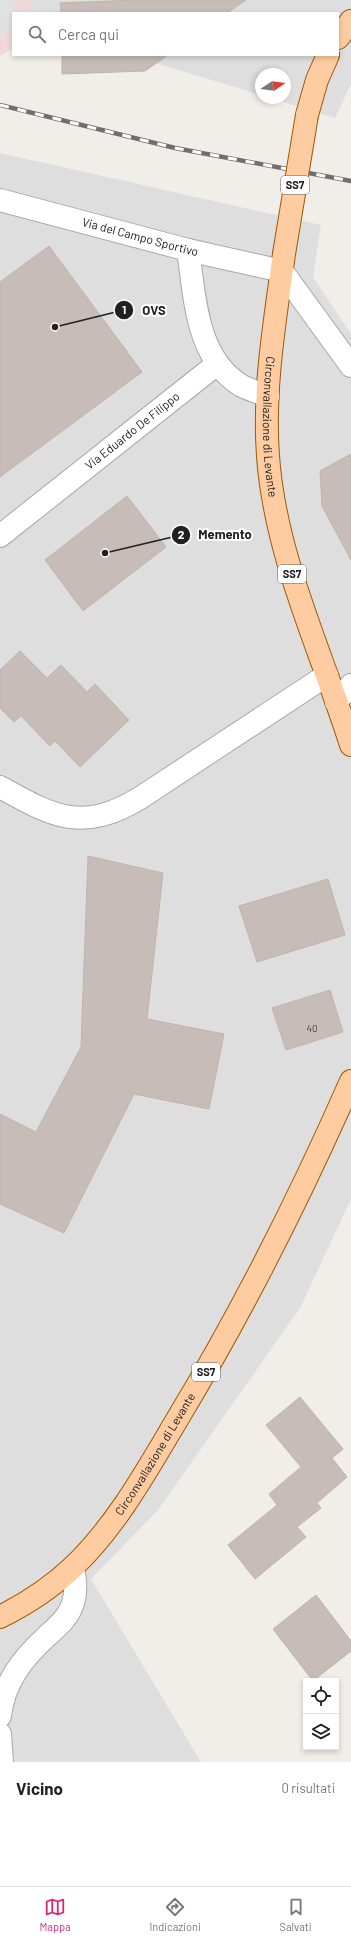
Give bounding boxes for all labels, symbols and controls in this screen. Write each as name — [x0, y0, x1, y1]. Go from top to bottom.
search box — [12, 12, 339, 56]
icon: search — [26, 23, 48, 45]
text: Cerca qui — [58, 25, 119, 43]
north arrow — [255, 68, 291, 104]
road number: SS7 — [281, 176, 309, 194]
street label: Via del Campo Sportivo — [81, 214, 200, 258]
callout: OVS — [114, 298, 174, 323]
text: 1 — [122, 302, 126, 316]
text: OVS — [142, 302, 166, 318]
street label: Circonvallazione di Levante — [261, 356, 281, 498]
street label: Via Eduardo De Filippo — [82, 389, 182, 472]
callout: Memento — [171, 522, 260, 547]
text: Memento — [198, 526, 252, 542]
text: 2 — [178, 527, 185, 541]
road number: SS7 — [278, 565, 306, 583]
house number: 40 — [306, 1022, 318, 1034]
road number: SS7 — [192, 1363, 220, 1381]
street label: Circonvallazione di Levante — [112, 1390, 197, 1518]
map controls — [303, 1678, 339, 1750]
button: locate — [303, 1678, 339, 1714]
button: layers — [303, 1714, 339, 1750]
text: Vicino — [16, 1778, 63, 1798]
text: 0 risultati — [281, 1780, 335, 1796]
tab: Mappa — [39, 1896, 71, 1933]
tab: Indicazioni — [149, 1896, 201, 1933]
tab: Salvati — [280, 1896, 312, 1933]

